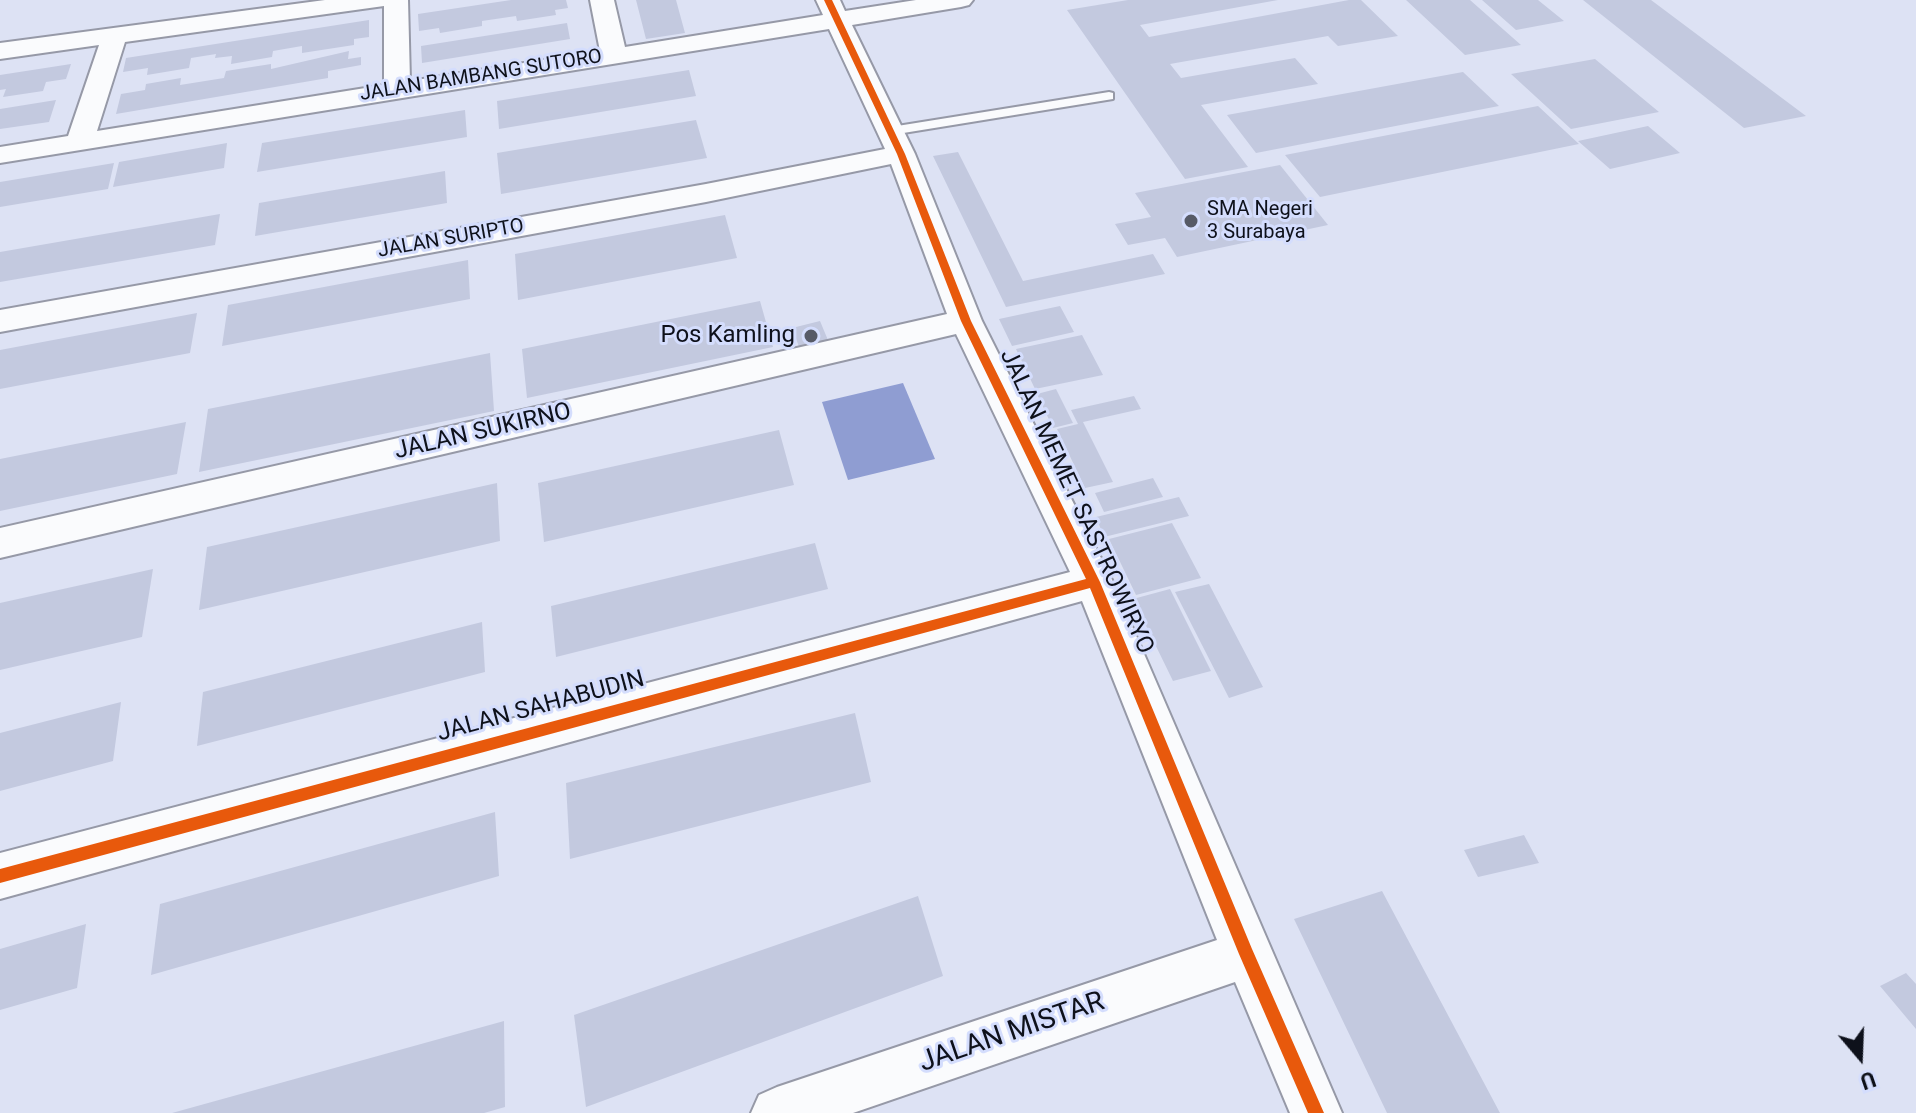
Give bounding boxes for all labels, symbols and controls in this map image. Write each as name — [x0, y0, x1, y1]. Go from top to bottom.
street label: JALAN BAMBANG SUTORO — [358, 45, 604, 107]
place label: SMA Negeri 3 Surabaya — [1207, 198, 1313, 245]
marker: SMA Negeri 3 Surabaya — [1182, 212, 1200, 230]
street label: JALAN SURIPTO — [376, 214, 526, 264]
place label: Pos Kamling — [660, 322, 795, 350]
marker: Pos Kamling — [802, 327, 820, 345]
street label: JALAN MEMET SASTROWIRYO — [993, 345, 1159, 659]
street label: JALAN SUKIRNO — [392, 398, 574, 466]
street label: JALAN SAHABUDIN — [434, 665, 648, 749]
street label: JALAN MISTAR — [915, 986, 1109, 1080]
north arrow — [1820, 1017, 1900, 1097]
text: U — [1857, 1066, 1879, 1094]

